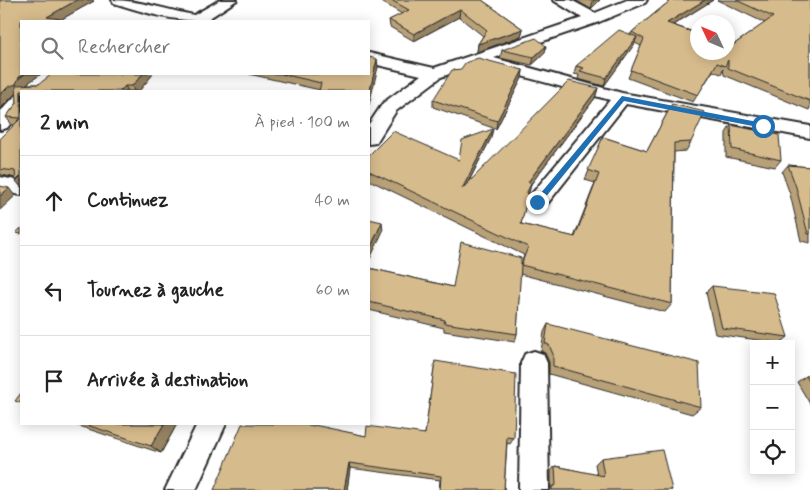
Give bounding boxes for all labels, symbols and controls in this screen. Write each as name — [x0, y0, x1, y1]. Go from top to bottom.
north arrow — [690, 15, 735, 60]
search box — [20, 20, 370, 75]
icon: search — [38, 34, 66, 62]
text: Rechercher — [78, 35, 170, 60]
text: 2 min — [40, 109, 89, 137]
text: À pied · 100 m — [255, 112, 350, 133]
route start — [752, 115, 775, 138]
icon: ahead — [40, 187, 68, 215]
text: Continuez — [87, 188, 168, 213]
text: 40 m — [314, 190, 350, 211]
route end — [526, 191, 549, 214]
icon: left — [40, 277, 68, 305]
text: Tournez à gauche — [87, 278, 224, 303]
text: 60 m — [316, 280, 350, 301]
map controls — [750, 340, 795, 475]
button: + — [750, 340, 795, 385]
icon: arrive — [40, 367, 68, 395]
text: Arrivée à destination — [87, 368, 248, 393]
button: − — [750, 385, 795, 430]
button: locate — [750, 430, 795, 475]

